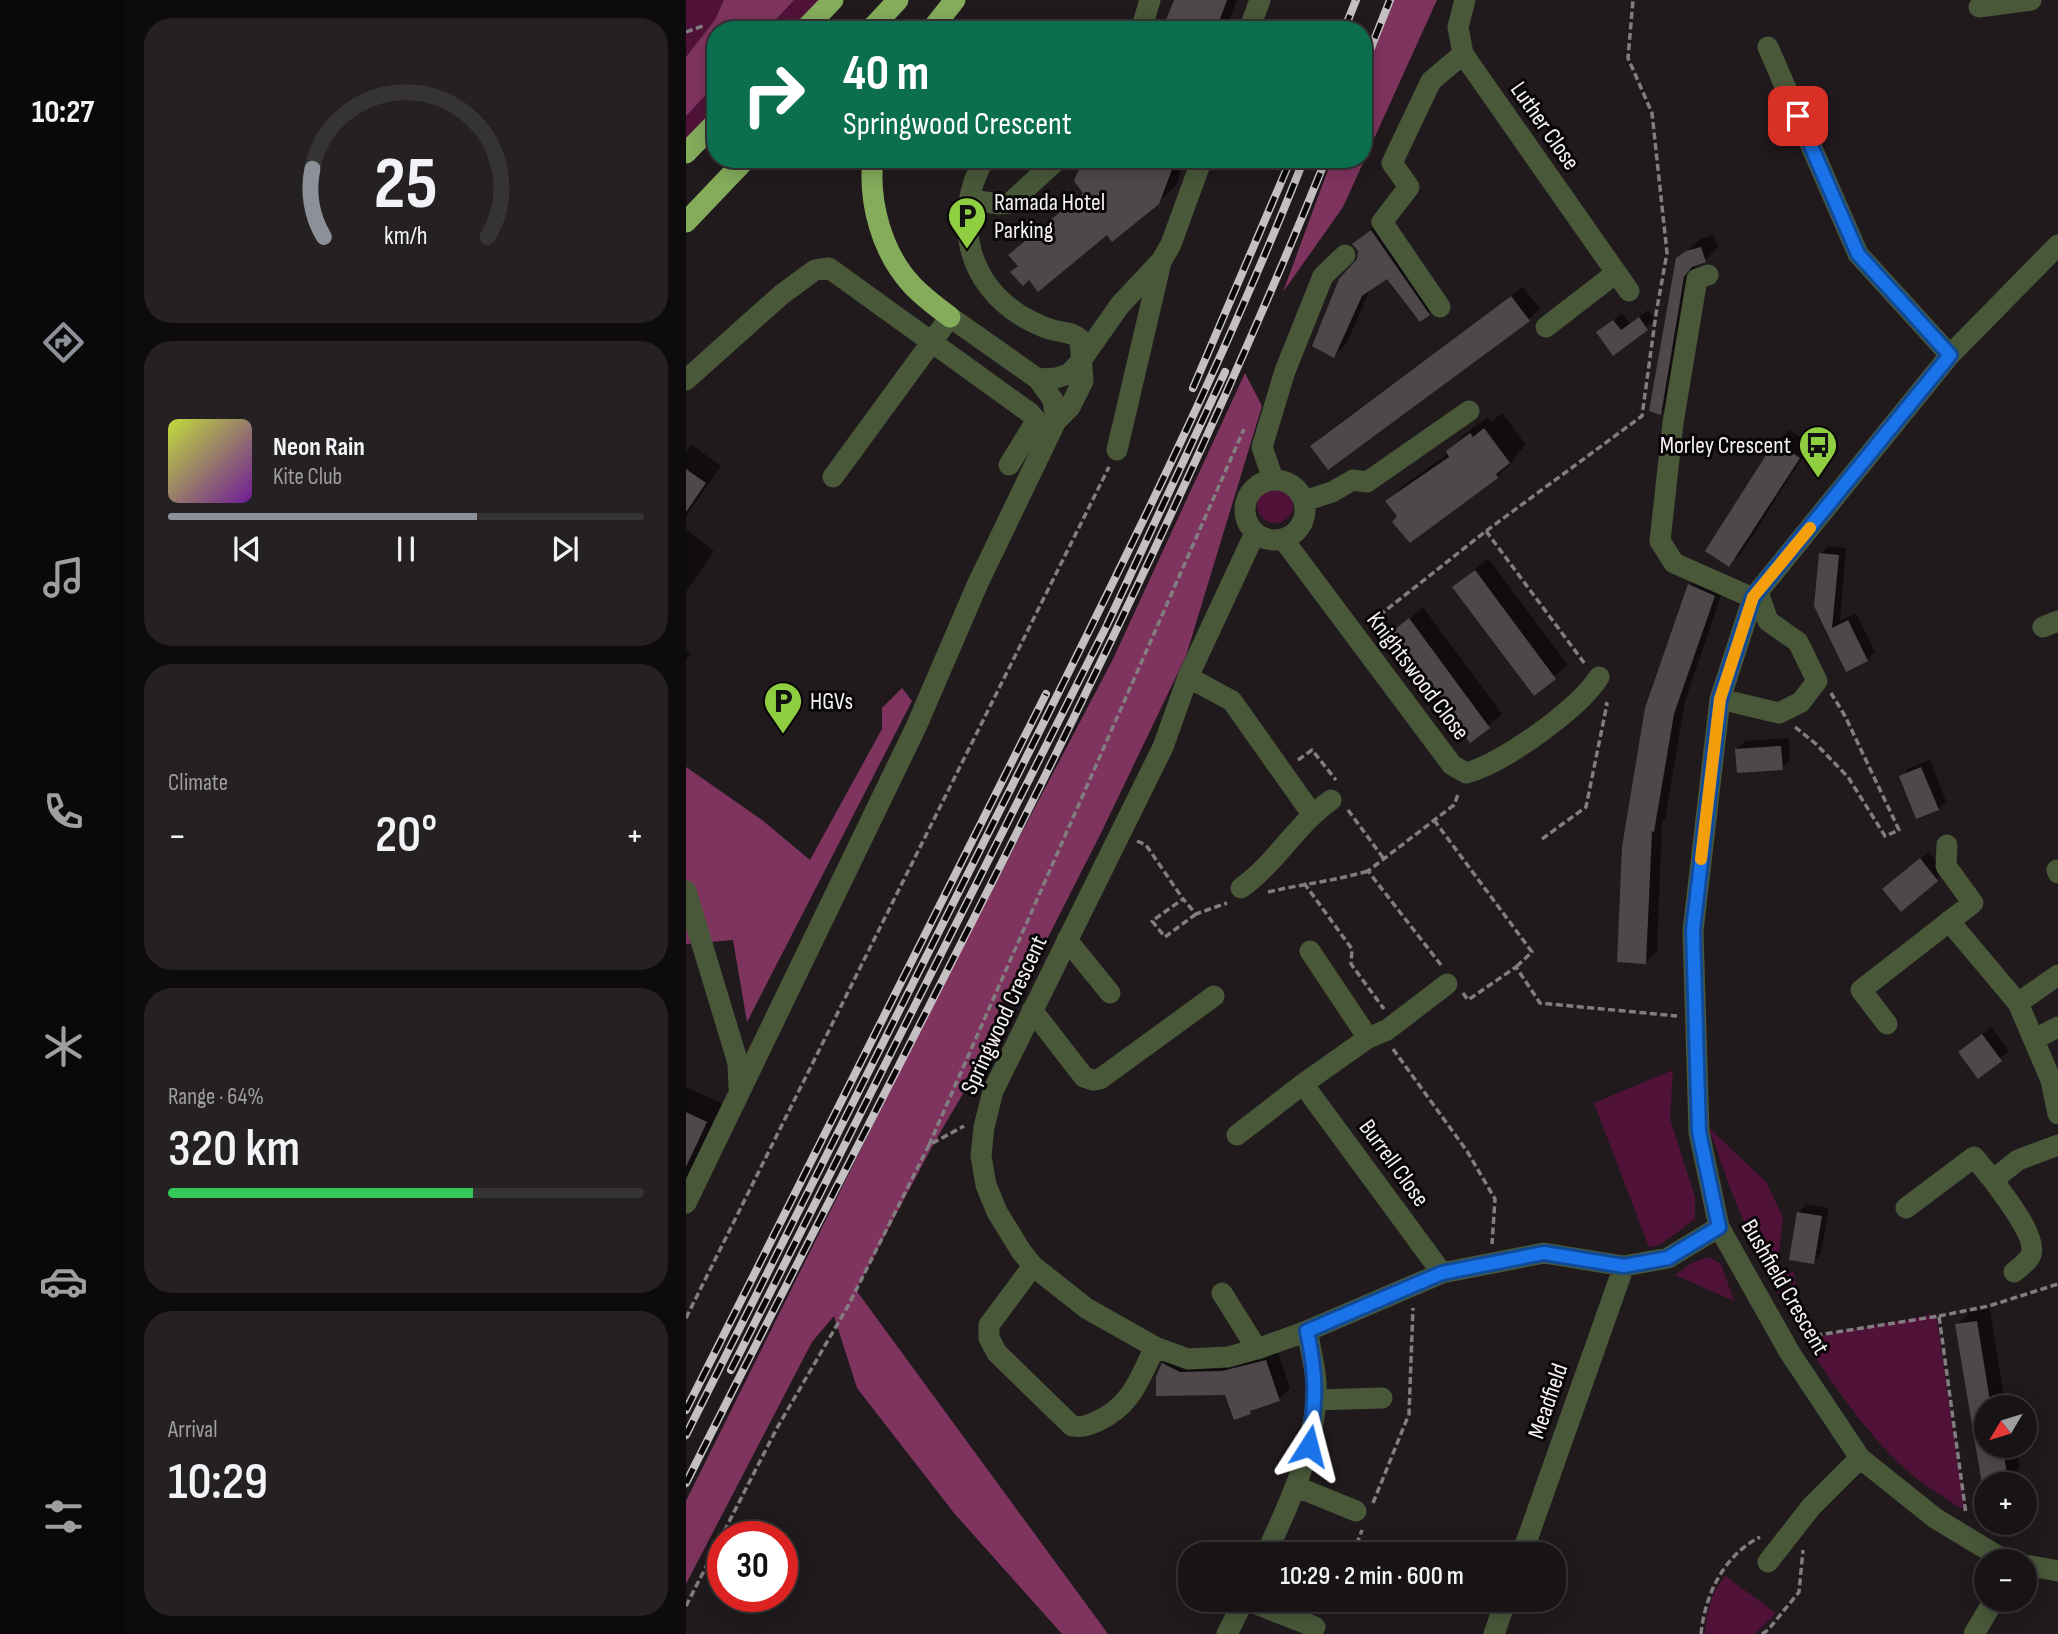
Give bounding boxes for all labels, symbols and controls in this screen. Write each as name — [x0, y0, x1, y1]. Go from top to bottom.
text: 40 m — [843, 45, 929, 104]
icon: right — [728, 49, 819, 140]
street label: Luther Close — [1504, 76, 1586, 176]
pin — [1768, 86, 1828, 146]
text: 10:27 — [32, 93, 94, 132]
icon: arrive — [1779, 97, 1817, 135]
text: Springwood Crescent — [843, 105, 1072, 144]
text: 25 — [374, 141, 438, 229]
place label: Ramada Hotel Parking — [994, 188, 1105, 245]
parking icon: Ramada Hotel Parking — [946, 195, 988, 250]
text: km/h — [384, 220, 428, 251]
icon: directions — [39, 318, 88, 367]
bus stop icon: Morley Crescent — [1797, 424, 1839, 479]
place label: Morley Crescent — [1660, 431, 1791, 460]
text: Neon Rain — [273, 432, 365, 463]
text: Kite Club — [273, 463, 342, 491]
icon: previous — [228, 530, 266, 568]
icon: pause — [387, 530, 425, 568]
icon: next — [546, 530, 584, 568]
icon: music — [39, 553, 88, 602]
street label: Knightswood Close — [1360, 606, 1476, 746]
parking icon: HGVs — [762, 680, 804, 735]
place label: HGVs — [810, 687, 853, 716]
text: Climate — [168, 769, 228, 797]
icon: phone — [39, 787, 88, 836]
text: 20° — [375, 804, 437, 867]
text: − — [168, 814, 187, 859]
text: + — [625, 814, 644, 859]
street label: Springwood Crescent — [955, 931, 1053, 1099]
icon: climate — [39, 1022, 88, 1071]
text: Range · 64% — [168, 1083, 264, 1111]
street label: Burrell Close — [1353, 1114, 1435, 1212]
text: 320 km — [168, 1118, 300, 1181]
street label: Bushfield Crescent — [1735, 1214, 1835, 1360]
icon: car — [39, 1257, 88, 1306]
street label: Meadfield — [1522, 1360, 1574, 1442]
north arrow — [1974, 1395, 2037, 1458]
map controls — [1974, 1395, 2037, 1612]
position arrow — [1272, 1409, 1346, 1483]
text: Arrival — [168, 1416, 217, 1444]
text: 10:29 — [168, 1451, 268, 1514]
button: + — [1974, 1472, 2037, 1535]
icon: filters — [39, 1492, 88, 1541]
speed limit sign: 30 — [707, 1521, 798, 1612]
button: − — [1974, 1549, 2037, 1612]
text: 10:29 · 2 min · 600 m — [1280, 1561, 1464, 1592]

